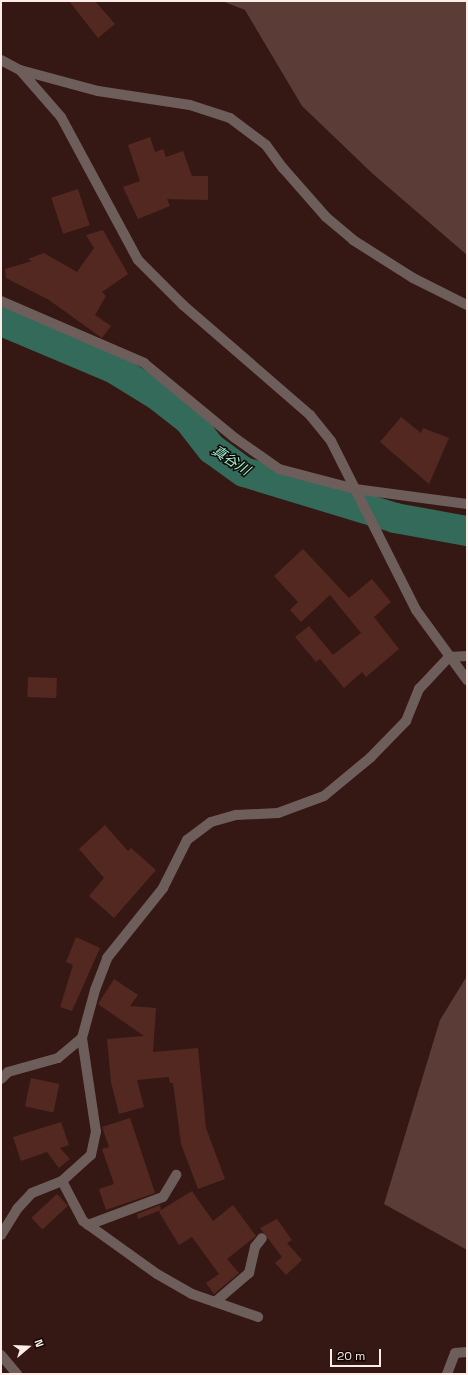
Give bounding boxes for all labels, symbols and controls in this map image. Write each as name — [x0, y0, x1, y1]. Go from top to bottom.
water label: 真谷川 — [209, 442, 253, 478]
north arrow — [8, 1327, 48, 1367]
text: N — [32, 1337, 47, 1349]
scale bar — [332, 1341, 383, 1367]
text: 20 m — [337, 1348, 365, 1364]

